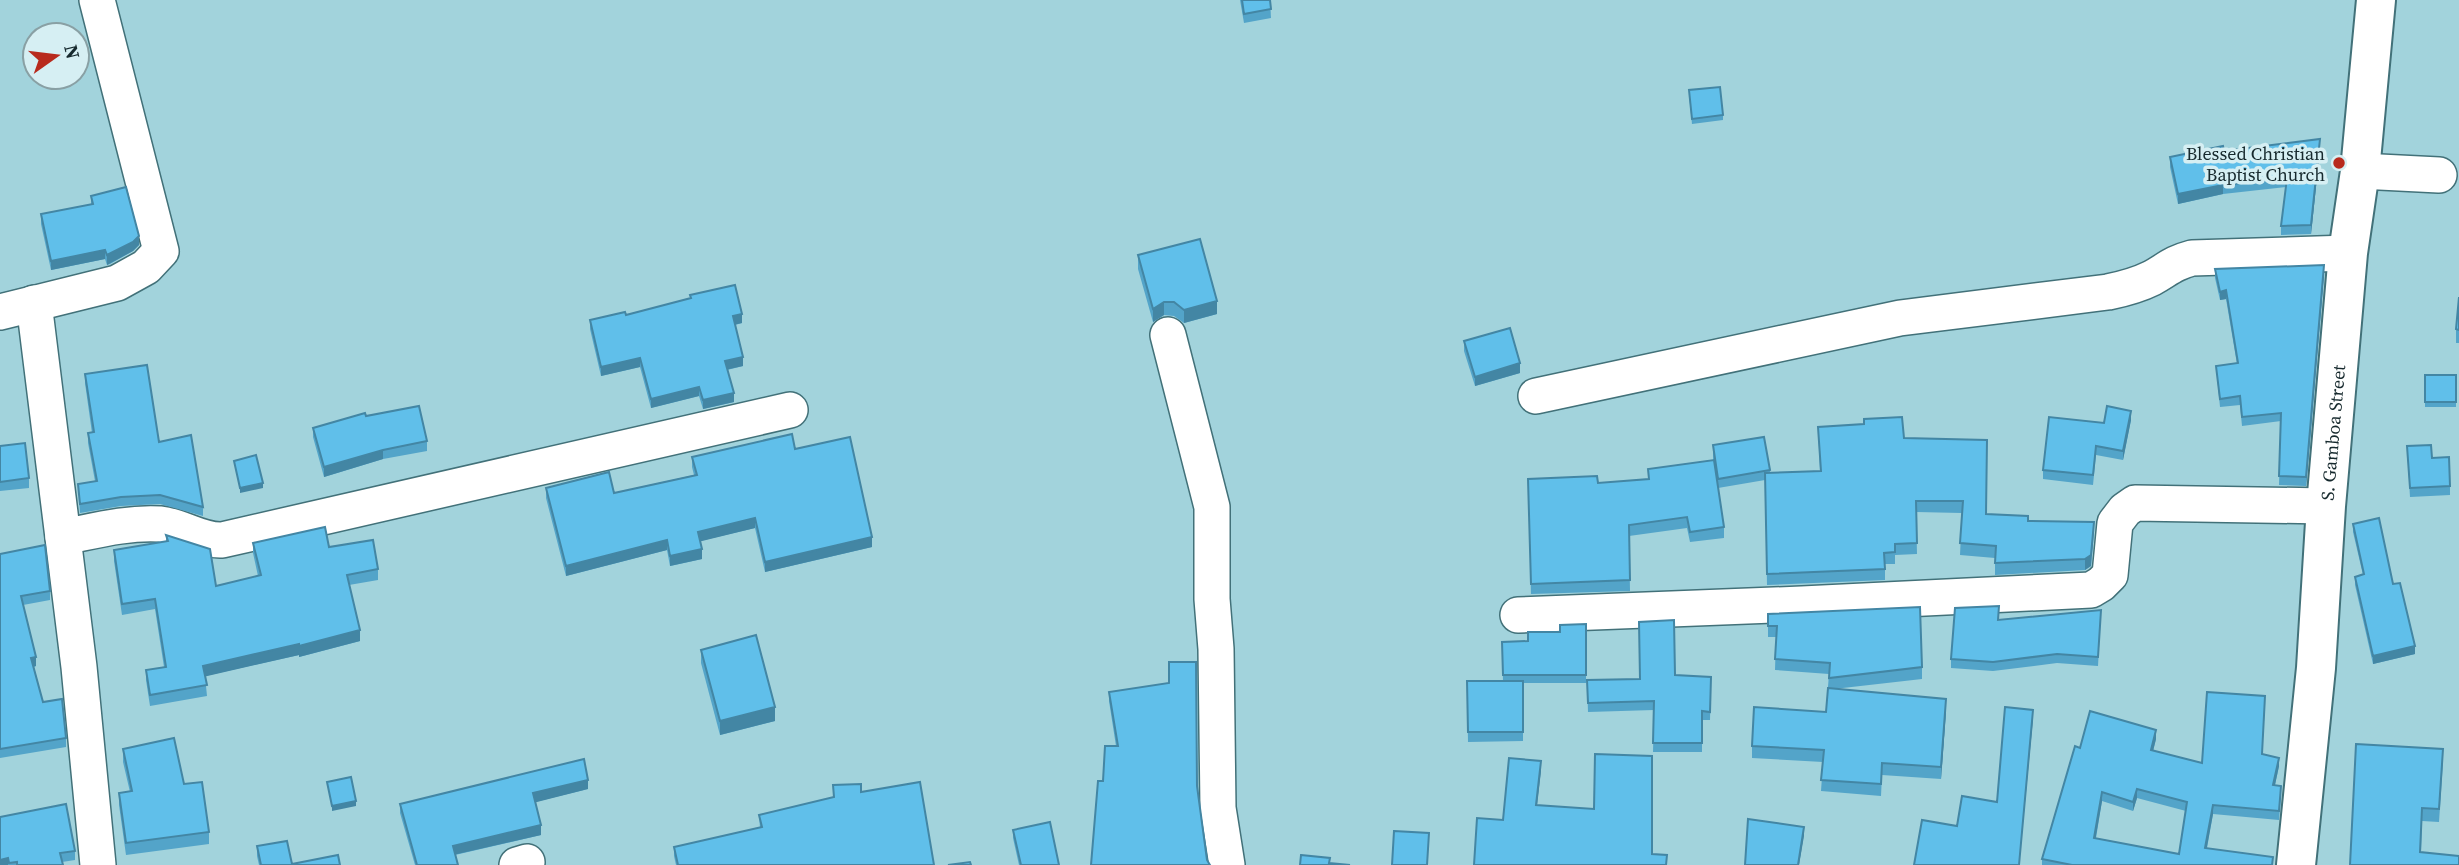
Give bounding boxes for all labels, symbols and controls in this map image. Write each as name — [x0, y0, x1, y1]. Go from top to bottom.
north arrow — [21, 21, 91, 91]
text: N — [58, 42, 87, 62]
place label: Blessed Christian Baptist Church — [2186, 141, 2325, 187]
marker: Blessed Christian Baptist Church — [2331, 155, 2347, 171]
street label: S. Gamboa Street — [2314, 363, 2351, 502]

